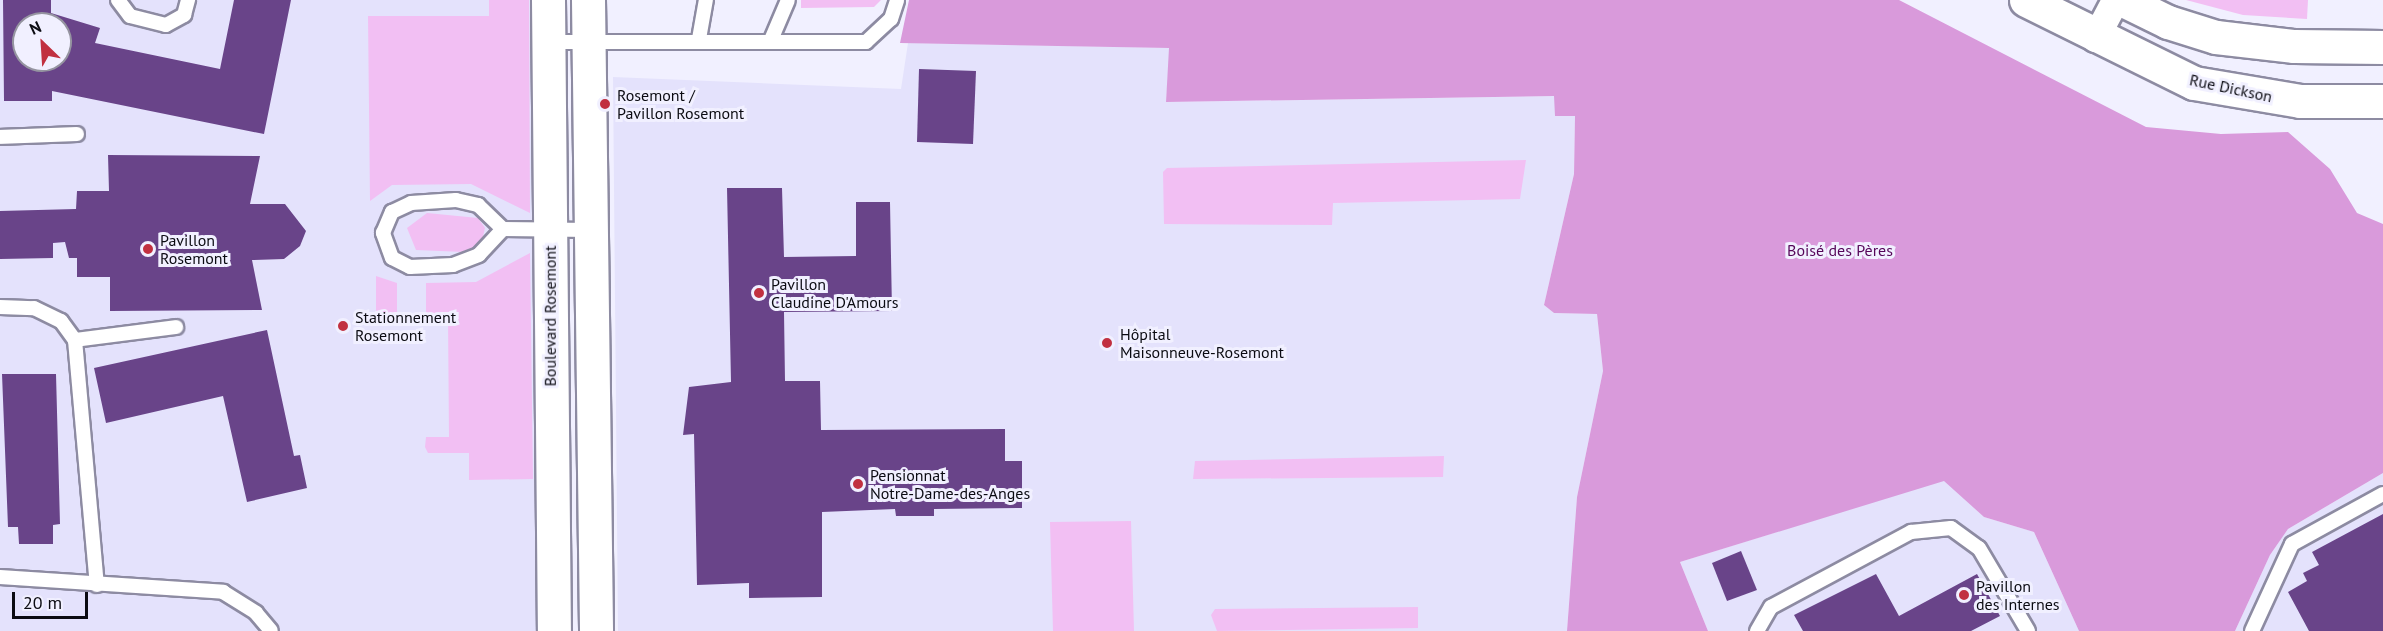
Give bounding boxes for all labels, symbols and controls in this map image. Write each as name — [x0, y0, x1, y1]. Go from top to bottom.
north arrow — [12, 12, 72, 72]
text: N — [26, 16, 44, 39]
street label: Rue Dickson — [2188, 70, 2274, 106]
place label: Rosemont / Pavillon Rosemont — [617, 85, 744, 123]
marker: Rosemont / Pavillon Rosemont — [598, 97, 612, 111]
place label: Pavillon Rosemont — [160, 230, 228, 268]
park label: Boisé des Pères — [1787, 240, 1893, 260]
marker: Pavillon Rosemont — [141, 242, 155, 256]
street label: Boulevard Rosemont — [540, 246, 560, 386]
place label: Pavillon Claudine D'Amours — [771, 274, 899, 312]
marker: Pavillon Claudine D'Amours — [752, 286, 766, 300]
place label: Stationnement Rosemont — [355, 307, 456, 345]
marker: Stationnement Rosemont — [336, 319, 350, 333]
place label: Hôpital Maisonneuve-Rosemont — [1120, 324, 1284, 362]
marker: Hôpital Maisonneuve-Rosemont — [1098, 334, 1116, 352]
place label: Pensionnat Notre-Dame-des-Anges — [870, 465, 1030, 503]
marker: Pensionnat Notre-Dame-des-Anges — [851, 477, 865, 491]
place label: Pavillon des Internes — [1976, 576, 2060, 614]
scale bar — [15, 580, 92, 618]
marker: Pavillon des Internes — [1957, 588, 1971, 602]
text: 20 m — [23, 591, 62, 614]

